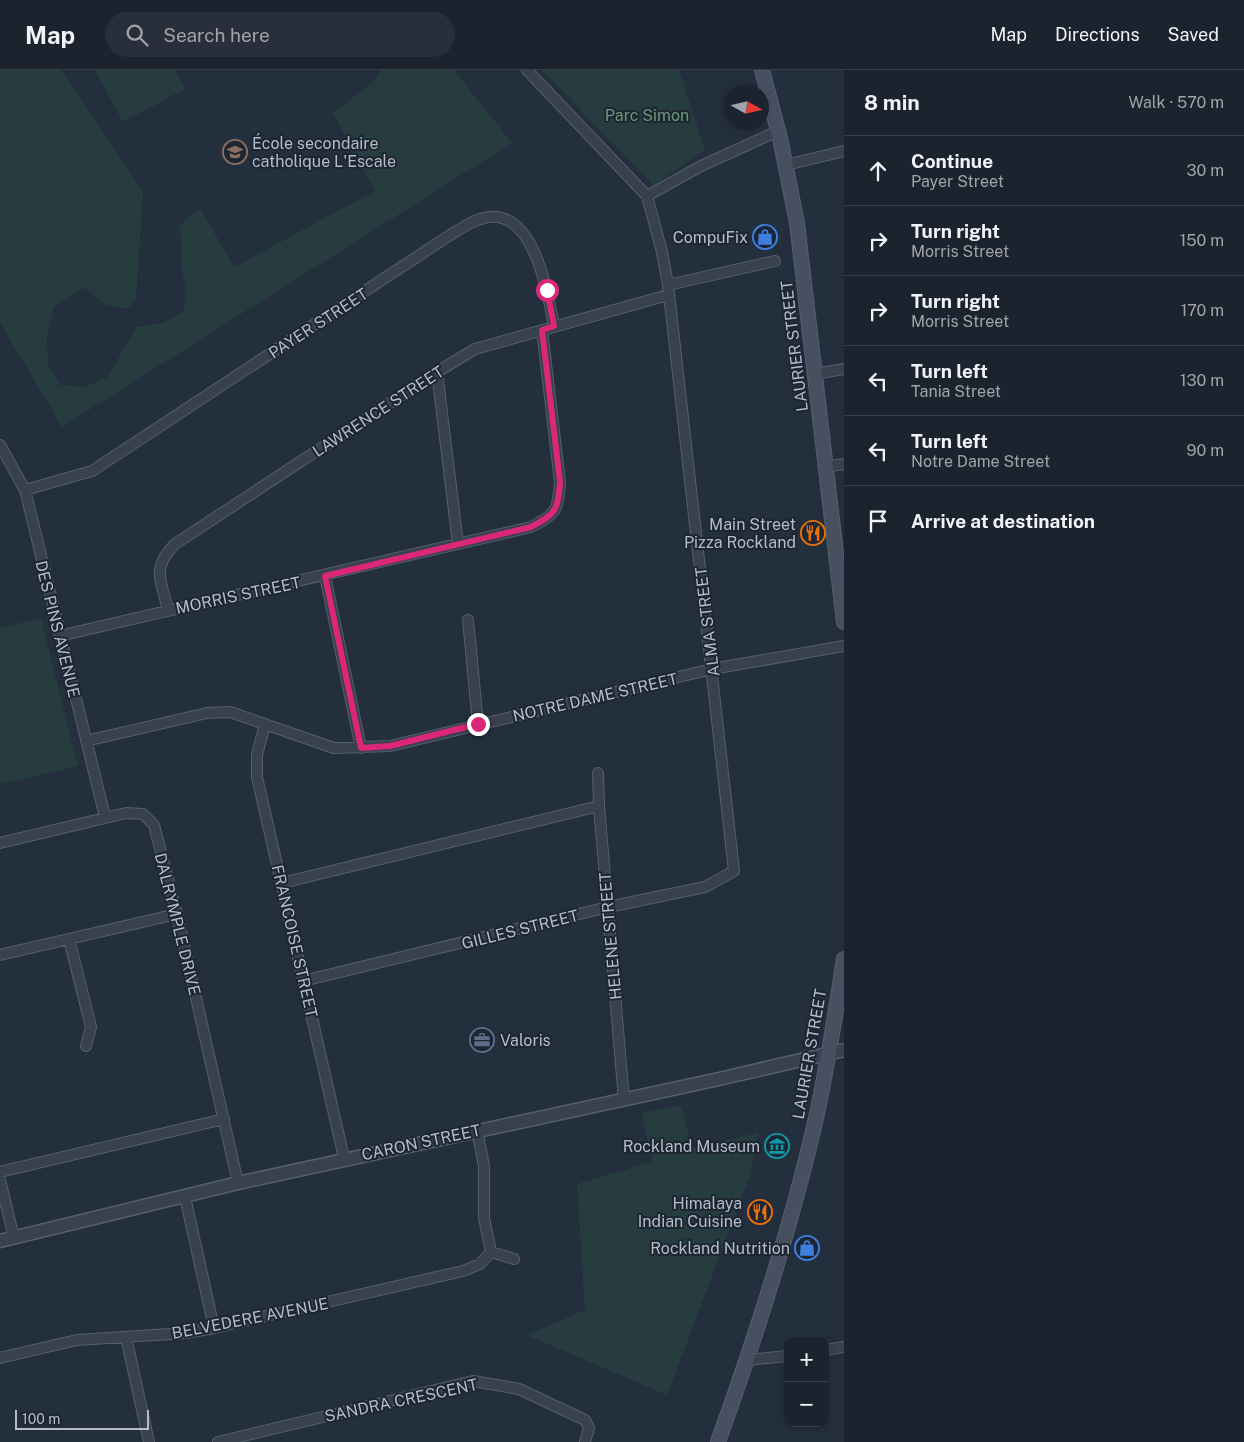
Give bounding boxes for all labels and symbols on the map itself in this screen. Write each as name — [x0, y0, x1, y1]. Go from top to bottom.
north arrow — [724, 85, 769, 130]
park label: Parc Simon — [605, 106, 689, 125]
place label: École secondaire catholique L'Escale — [252, 133, 396, 171]
school or university icon: École secondaire catholique L'Escale — [222, 139, 248, 165]
shop icon: CompuFix — [752, 224, 778, 250]
place label: CompuFix — [673, 228, 748, 247]
route start — [536, 279, 559, 302]
street label: LAURIER STREET — [777, 279, 812, 413]
street label: PAYER STREET — [265, 284, 372, 363]
street label: LAWRENCE STREET — [309, 362, 448, 461]
place label: Main Street Pizza Rockland — [684, 515, 796, 552]
restaurant icon: Main Street Pizza Rockland — [800, 520, 826, 546]
street label: DES PINS AVENUE — [31, 559, 84, 700]
street label: ALMA STREET — [691, 565, 724, 678]
street label: MORRIS STREET — [174, 573, 303, 618]
street label: NOTRE DAME STREET — [511, 669, 680, 726]
route end — [467, 713, 490, 736]
street label: DALRYMPLE DRIVE — [151, 851, 204, 997]
street label: FRANCOISE STREET — [268, 863, 321, 1020]
street label: HELENE STREET — [595, 871, 626, 1001]
street label: GILLES STREET — [460, 906, 581, 953]
street label: LAURIER STREET — [789, 987, 830, 1121]
office icon: Valoris — [469, 1027, 495, 1053]
place label: Valoris — [500, 1031, 551, 1050]
street label: CARON STREET — [360, 1121, 483, 1164]
museum icon: Rockland Museum — [764, 1133, 790, 1159]
place label: Rockland Museum — [623, 1137, 760, 1156]
place label: Himalaya Indian Cuisine — [638, 1194, 742, 1231]
restaurant icon: Himalaya Indian Cuisine — [747, 1199, 773, 1225]
shop icon: Rockland Nutrition — [794, 1235, 820, 1261]
place label: Rockland Nutrition — [650, 1239, 790, 1258]
street label: BELVEDERE AVENUE — [170, 1294, 330, 1343]
street label: SANDRA CRESCENT — [323, 1375, 480, 1426]
scale bar — [15, 1407, 149, 1430]

